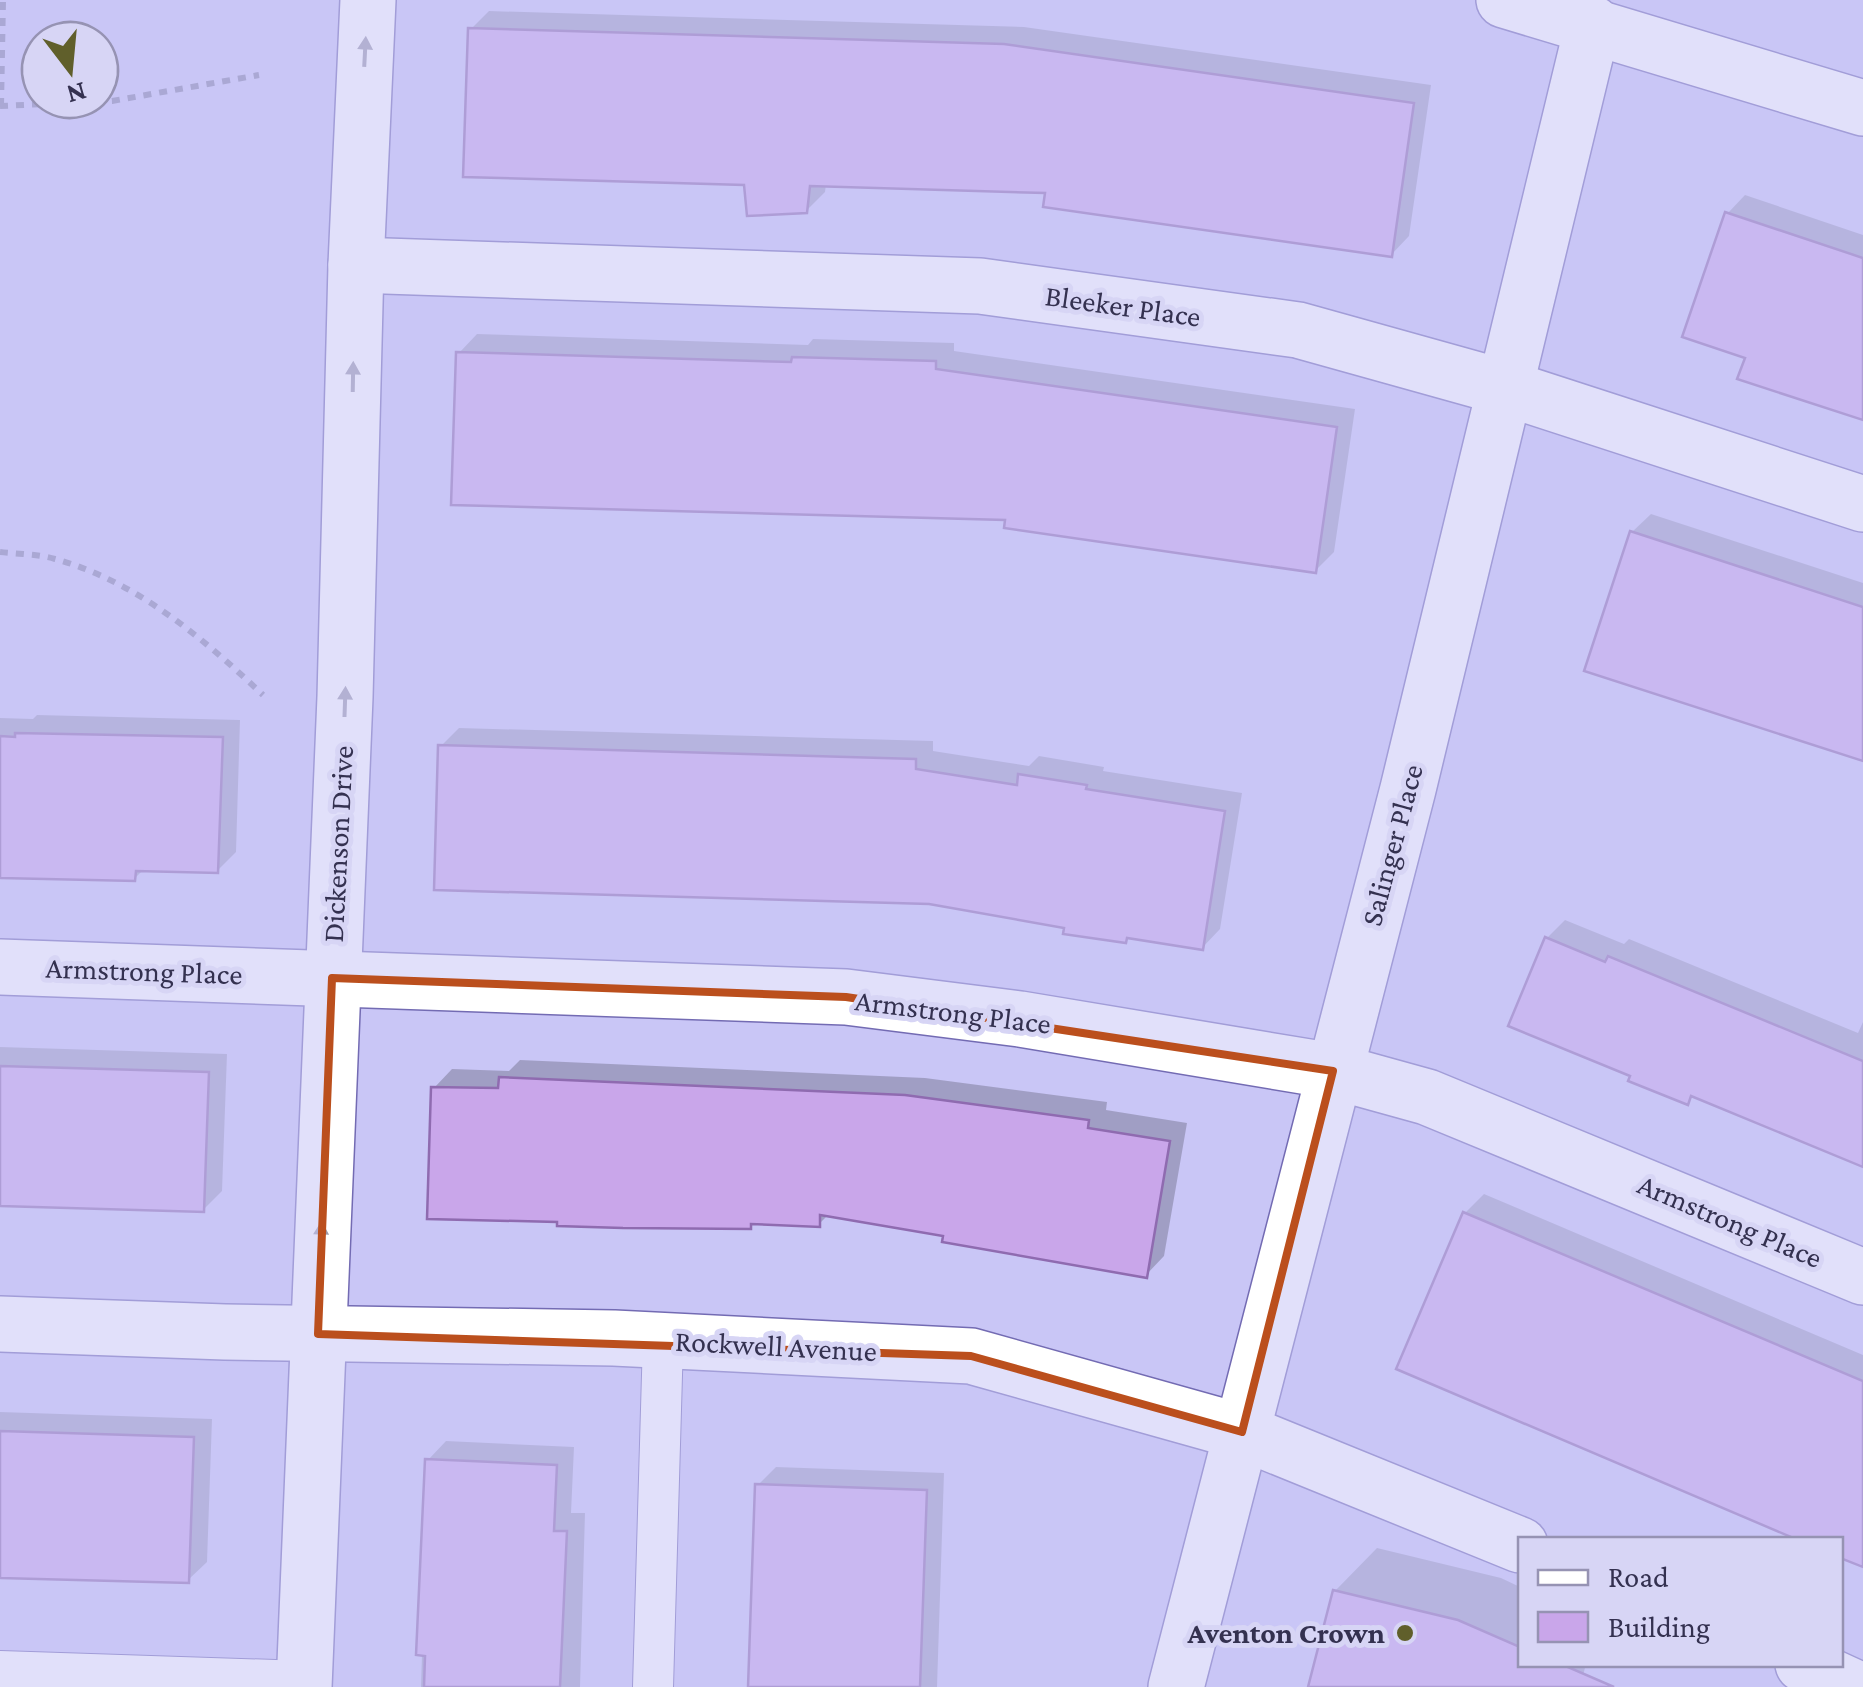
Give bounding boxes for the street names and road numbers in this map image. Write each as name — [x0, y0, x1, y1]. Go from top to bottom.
street label: Bleeker Place — [1043, 278, 1203, 333]
street label: Dickenson Drive — [316, 745, 359, 943]
street label: Salinger Place — [1354, 760, 1430, 930]
street label: Armstrong Place — [45, 951, 243, 991]
street label: Armstrong Place — [853, 983, 1053, 1041]
street label: Armstrong Place — [1633, 1167, 1827, 1275]
street label: Rockwell Avenue — [674, 1324, 878, 1367]

